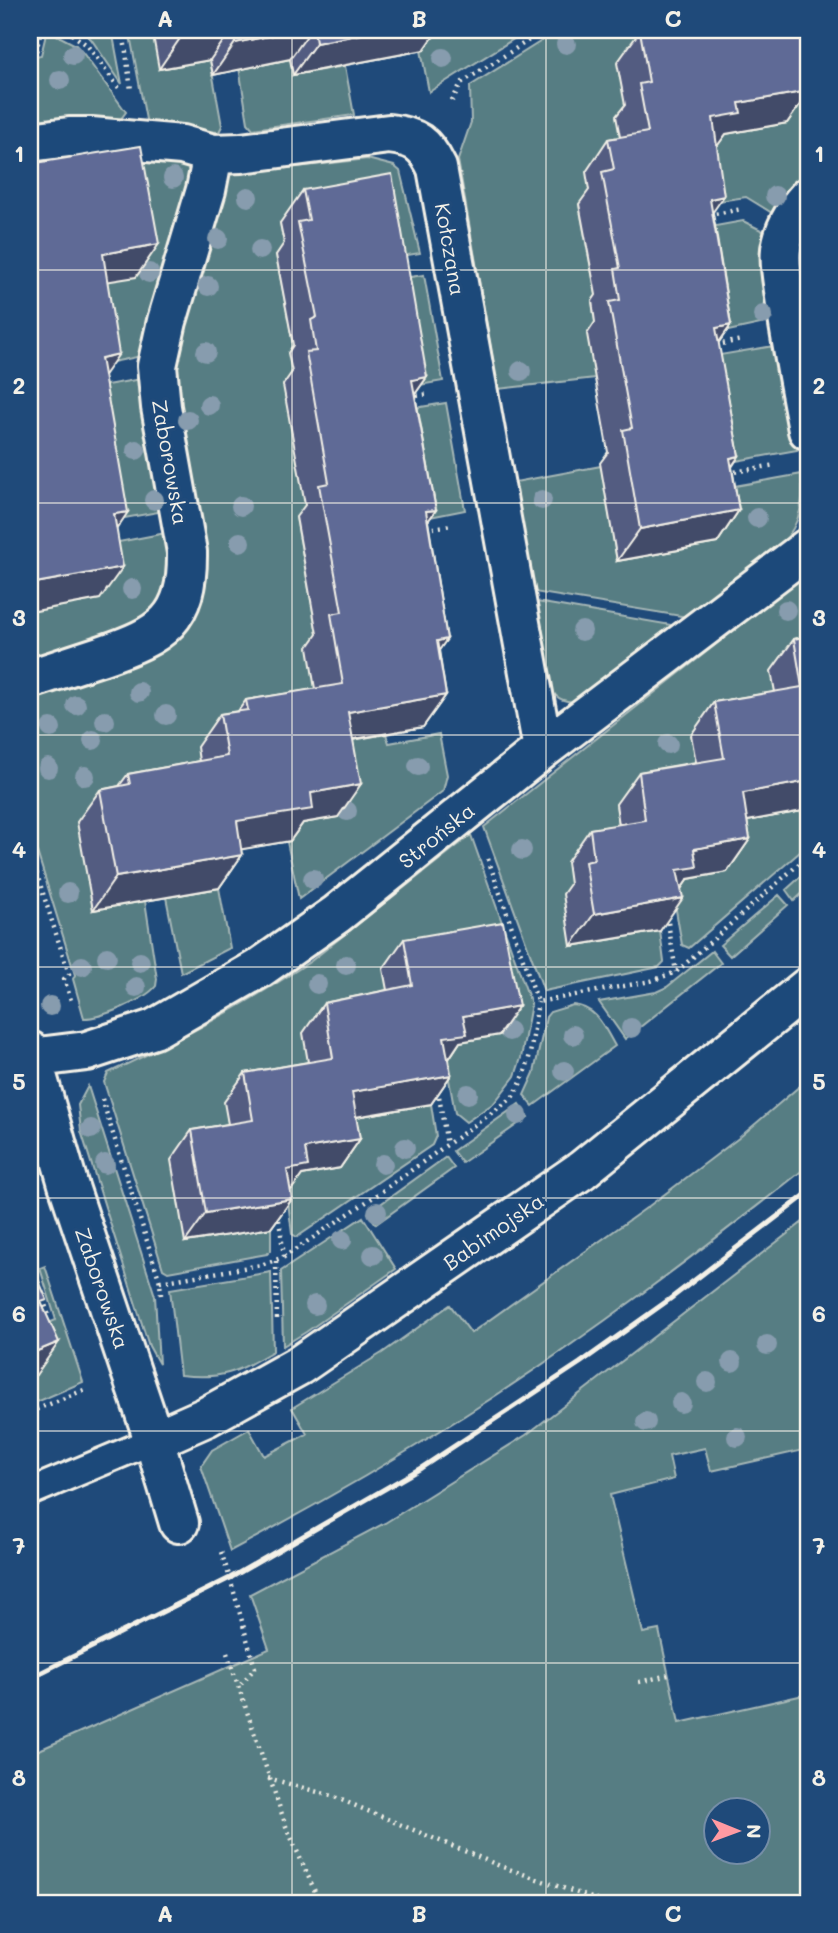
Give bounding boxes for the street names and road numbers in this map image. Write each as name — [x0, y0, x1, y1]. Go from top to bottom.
street label: Kołczana — [430, 201, 472, 297]
street label: Zaborowska — [147, 397, 195, 527]
street label: Strońska — [392, 796, 480, 874]
street label: Babimojska — [437, 1186, 549, 1276]
street label: Zaborowska — [70, 1224, 136, 1352]

